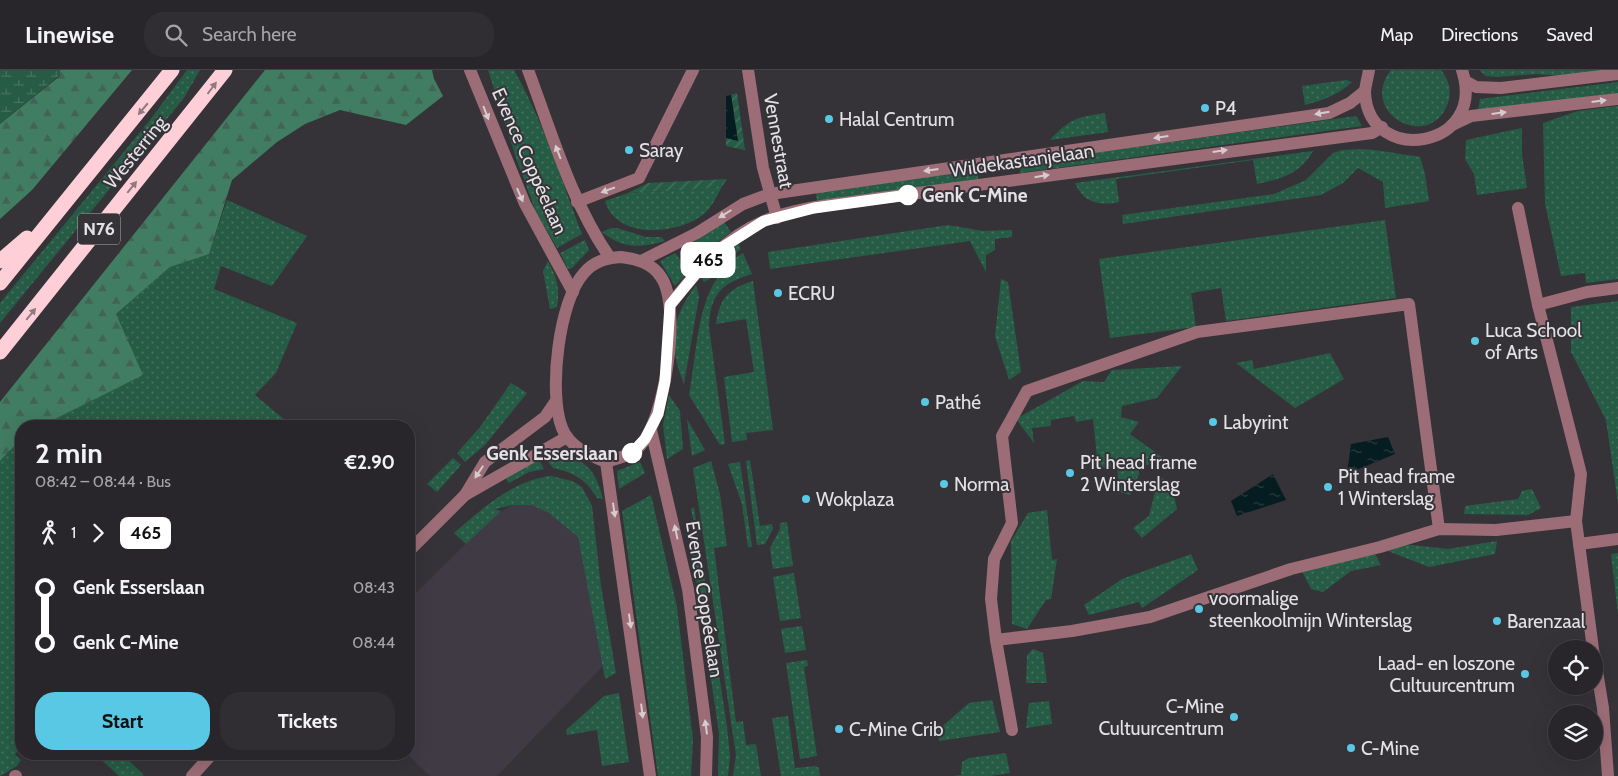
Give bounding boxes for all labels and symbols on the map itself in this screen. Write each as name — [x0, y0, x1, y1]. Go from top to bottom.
one-way arrow — [207, 81, 217, 95]
street label: Evence Coppéelaan — [487, 84, 572, 238]
street label: Vennestraat — [759, 92, 798, 191]
place label: P4 — [1215, 97, 1237, 120]
one-way arrow — [1591, 97, 1607, 105]
one-way arrow — [137, 102, 148, 115]
marker: P4 — [1199, 102, 1211, 114]
one-way arrow — [482, 106, 490, 121]
place label: Halal Centrum — [839, 108, 954, 131]
one-way arrow — [1491, 109, 1507, 117]
one-way arrow — [1314, 110, 1330, 118]
street label: Westerring — [99, 111, 172, 193]
marker: Halal Centrum — [823, 113, 835, 125]
one-way arrow — [1153, 133, 1169, 141]
place label: Saray — [639, 139, 684, 162]
street label: Wildekastanjelaan — [949, 139, 1096, 182]
one-way arrow — [554, 144, 561, 159]
marker: Saray — [623, 144, 635, 156]
one-way arrow — [1212, 147, 1228, 155]
one-way arrow — [923, 166, 939, 174]
one-way arrow — [1034, 172, 1050, 180]
one-way arrow — [127, 181, 138, 194]
place label: Genk C-Mine — [922, 184, 1028, 207]
marker: Genk C-Mine — [898, 185, 918, 205]
one-way arrow — [600, 186, 615, 194]
one-way arrow — [517, 188, 525, 202]
one-way arrow — [719, 210, 732, 219]
road number: N76 — [78, 214, 120, 244]
line badge: 465 — [679, 244, 737, 276]
place label: ECRU — [788, 282, 835, 305]
marker: ECRU — [772, 287, 784, 299]
one-way arrow — [25, 308, 36, 321]
place label: Luca School of Arts — [1485, 319, 1582, 364]
marker: Luca School of Arts — [1469, 335, 1481, 347]
place label: Pathé — [935, 391, 981, 414]
marker: Pathé — [919, 396, 931, 408]
place label: Labyrint — [1223, 411, 1289, 434]
marker: Labyrint — [1207, 416, 1219, 428]
place label: Genk Esserslaan — [486, 442, 618, 465]
marker: Genk Esserslaan — [622, 443, 642, 463]
place label: Pit head frame 2 Winterslag — [1080, 451, 1197, 496]
one-way arrow — [474, 465, 483, 479]
place label: Pit head frame 1 Winterslag — [1338, 465, 1455, 510]
marker: Pit head frame 2 Winterslag — [1064, 467, 1076, 479]
place label: Norma — [954, 473, 1009, 496]
marker: Norma — [938, 478, 950, 490]
marker: Pit head frame 1 Winterslag — [1322, 481, 1334, 493]
place label: Wokplaza — [816, 488, 894, 511]
marker: Wokplaza — [800, 493, 812, 505]
one-way arrow — [610, 502, 618, 518]
street label: Evence Coppéelaan — [681, 519, 728, 679]
one-way arrow — [672, 525, 680, 540]
place label: voormalige steenkoolmijn Winterslag — [1209, 587, 1412, 632]
marker: voormalige steenkoolmijn Winterslag — [1193, 603, 1205, 615]
place label: Barenzaal — [1507, 610, 1586, 633]
one-way arrow — [626, 613, 634, 629]
marker: Barenzaal — [1491, 615, 1503, 627]
place label: Laad- en loszone Cultuurcentrum — [1377, 652, 1515, 697]
marker: Laad- en loszone Cultuurcentrum — [1519, 668, 1531, 680]
place label: C-Mine Cultuurcentrum — [1098, 695, 1224, 740]
one-way arrow — [638, 703, 646, 719]
marker: C-Mine Cultuurcentrum — [1228, 711, 1240, 723]
place label: C-Mine Crib — [849, 718, 944, 741]
one-way arrow — [702, 719, 710, 735]
marker: C-Mine Crib — [833, 723, 845, 735]
place label: C-Mine — [1361, 737, 1419, 760]
marker: C-Mine — [1345, 742, 1357, 754]

